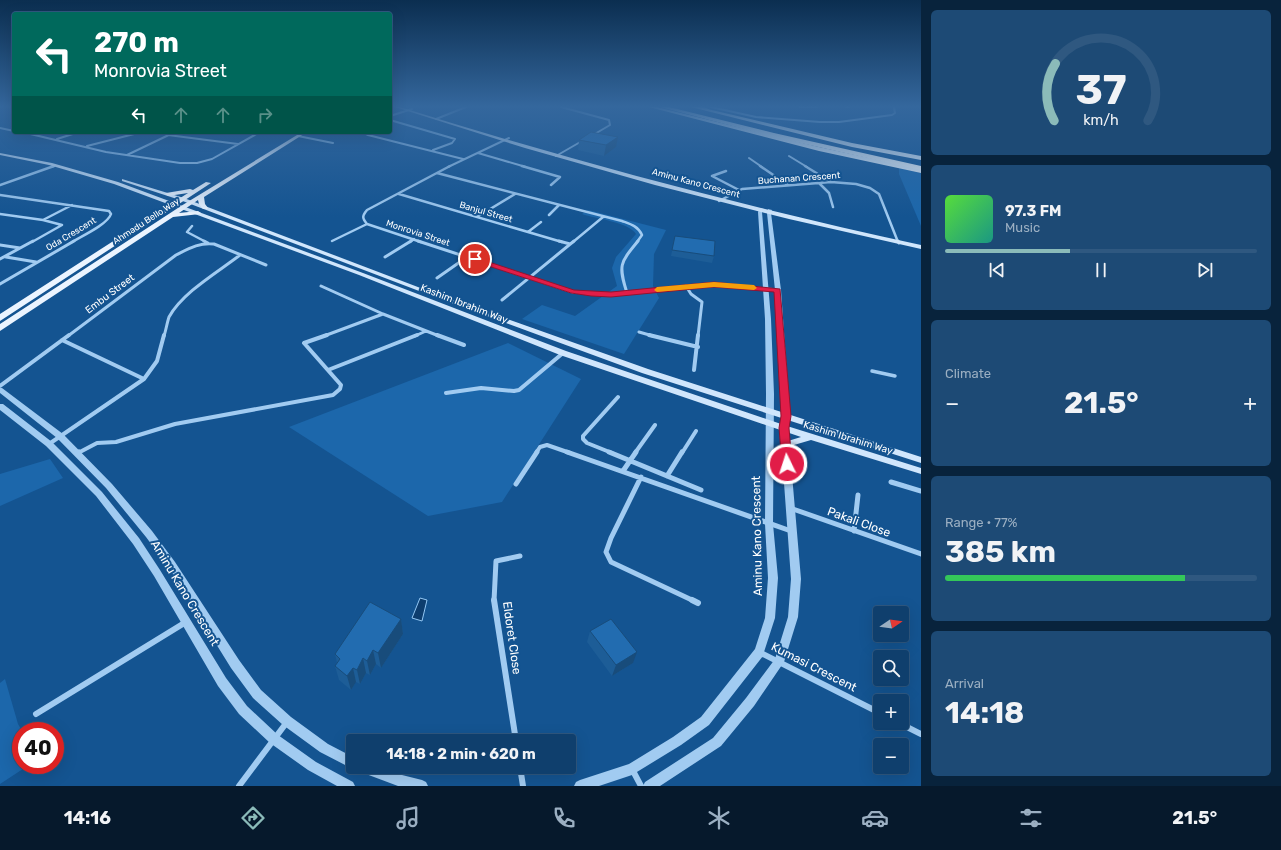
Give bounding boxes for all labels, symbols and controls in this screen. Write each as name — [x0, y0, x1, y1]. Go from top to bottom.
text: 270 m — [94, 26, 179, 59]
icon: left — [28, 28, 80, 80]
text: Monrovia Street — [94, 60, 227, 82]
text: 37 — [1075, 64, 1127, 113]
icon: left — [128, 104, 150, 126]
icon: ahead — [170, 104, 192, 126]
icon: ahead — [212, 104, 234, 126]
icon: right — [254, 104, 276, 126]
text: km/h — [1083, 111, 1119, 128]
street label: Aminu Kano Crescent — [651, 166, 741, 200]
street label: Buchanan Crescent — [757, 170, 841, 186]
street label: Ahmadu Bello Way — [111, 196, 181, 246]
street label: Banjul Street — [458, 200, 514, 224]
text: 97.3 FM — [1005, 202, 1061, 220]
street label: Oda Crescent — [44, 215, 98, 253]
street label: Monrovia Street — [385, 218, 452, 248]
text: Music — [1005, 220, 1040, 235]
pin — [458, 242, 492, 276]
icon: arrive — [464, 248, 486, 270]
icon: previous — [986, 259, 1008, 281]
icon: pause — [1090, 259, 1112, 281]
icon: next — [1194, 259, 1216, 281]
street label: Embu Street — [83, 272, 137, 316]
street label: Kashim Ibrahim Way — [419, 282, 510, 326]
text: Climate — [945, 366, 991, 381]
text: 21.5° — [1064, 385, 1139, 421]
text: − — [945, 390, 959, 417]
text: + — [1243, 390, 1257, 417]
street label: Kashim Ibrahim Way — [802, 419, 895, 457]
position arrow — [766, 443, 808, 485]
street label: Aminu Kano Crescent — [749, 475, 765, 596]
street label: Pakali Close — [825, 504, 893, 540]
text: Range · 77% — [945, 515, 1018, 530]
text: 385 km — [945, 534, 1056, 570]
street label: Aminu Kano Crescent — [148, 538, 222, 648]
street label: Eldoret Close — [500, 601, 524, 676]
north arrow — [873, 606, 909, 642]
map controls — [873, 606, 909, 774]
street label: Kumasi Crescent — [769, 639, 859, 695]
button: search — [873, 650, 909, 686]
text: Arrival — [945, 676, 984, 691]
button: + — [873, 694, 909, 730]
text: 14:18 — [945, 695, 1024, 731]
speed limit sign: 40 — [12, 722, 64, 774]
button: − — [873, 738, 909, 774]
text: 14:18 · 2 min · 620 m — [386, 745, 536, 763]
icon: directions — [239, 804, 267, 832]
icon: music — [394, 804, 422, 832]
icon: phone — [550, 804, 578, 832]
icon: climate — [705, 804, 733, 832]
icon: car — [861, 804, 889, 832]
icon: filters — [1017, 804, 1045, 832]
text: 14:16 — [64, 807, 111, 829]
text: 21.5° — [1172, 807, 1217, 829]

